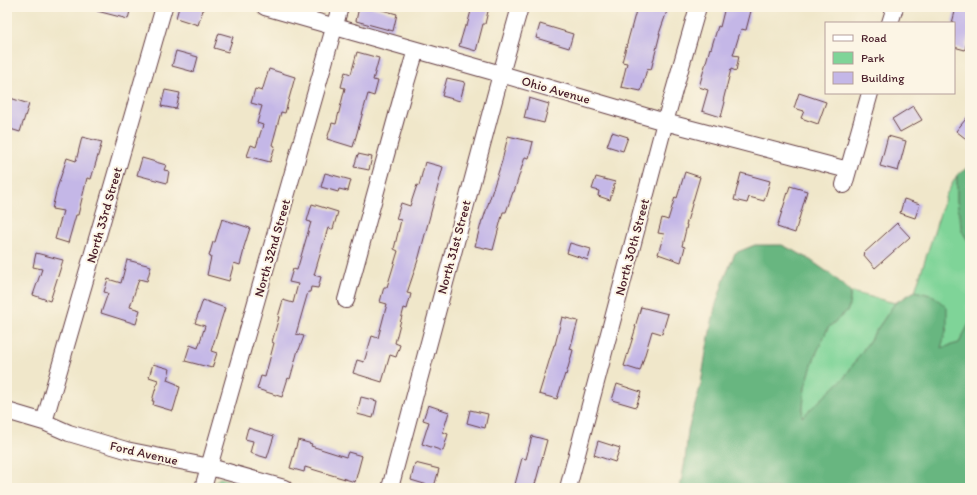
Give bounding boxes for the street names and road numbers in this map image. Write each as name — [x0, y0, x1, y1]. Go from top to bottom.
street label: Ohio Avenue — [520, 73, 592, 107]
street label: North 33rd Street — [83, 165, 125, 265]
street label: North 32nd Street — [251, 197, 293, 299]
street label: North 30th Street — [612, 197, 652, 297]
street label: North 31st Street — [434, 198, 474, 296]
street label: Ford Avenue — [109, 438, 179, 468]

